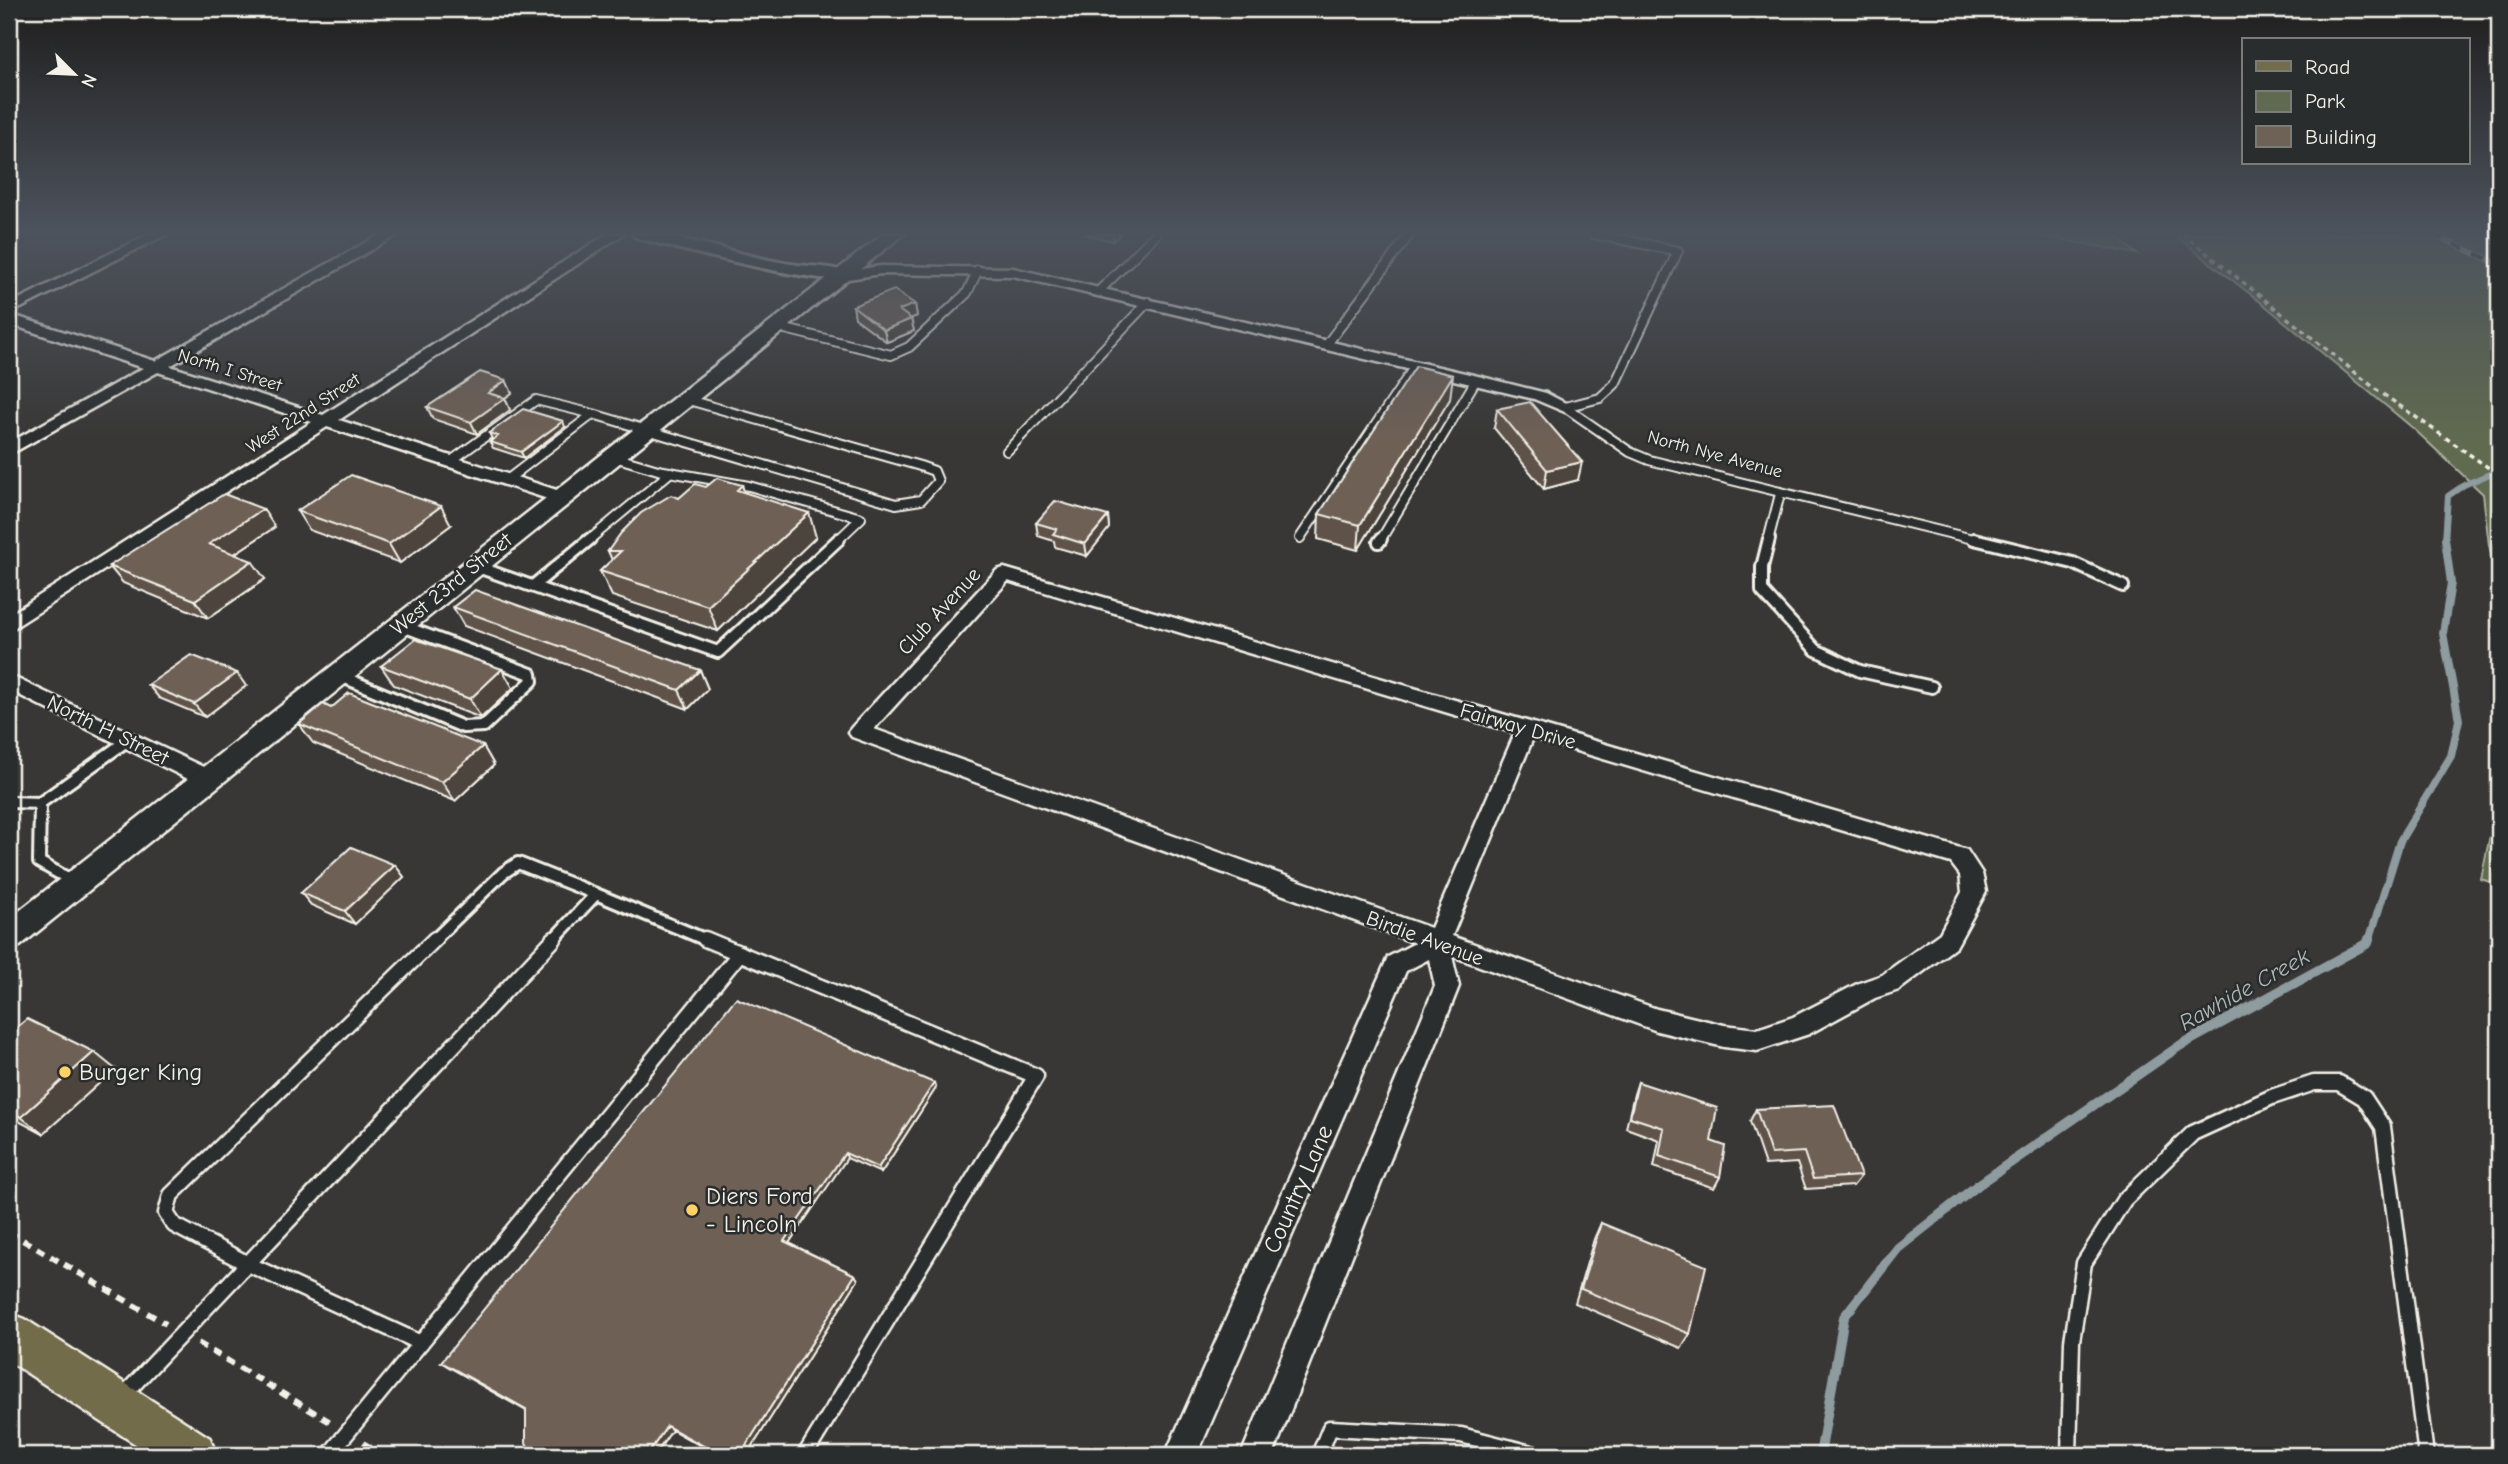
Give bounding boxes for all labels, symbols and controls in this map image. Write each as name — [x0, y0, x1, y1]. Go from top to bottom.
north arrow — [38, 38, 108, 108]
legend — [2242, 38, 2470, 164]
text: Road — [2305, 55, 2350, 79]
text: N — [76, 70, 101, 91]
text: Park — [2305, 89, 2345, 113]
text: Building — [2305, 125, 2377, 149]
street label: North I Street — [175, 345, 285, 396]
street label: West 22nd Street — [242, 368, 365, 458]
street label: North Nye Avenue — [1645, 426, 1785, 483]
street label: West 23rd Street — [386, 527, 517, 640]
street label: Club Avenue — [893, 562, 985, 660]
street label: North H Street — [43, 690, 174, 770]
street label: Fairway Drive — [1457, 698, 1579, 754]
street label: Birdie Avenue — [1363, 906, 1487, 970]
water label: Rawhide Creek — [2174, 942, 2315, 1036]
place label: Burger King — [79, 1058, 202, 1086]
marker: Burger King — [57, 1064, 73, 1080]
street label: Country Lane — [1257, 1121, 1339, 1257]
place label: Diers Ford - Lincoln — [706, 1182, 813, 1238]
marker: Diers Ford - Lincoln — [684, 1202, 700, 1218]

